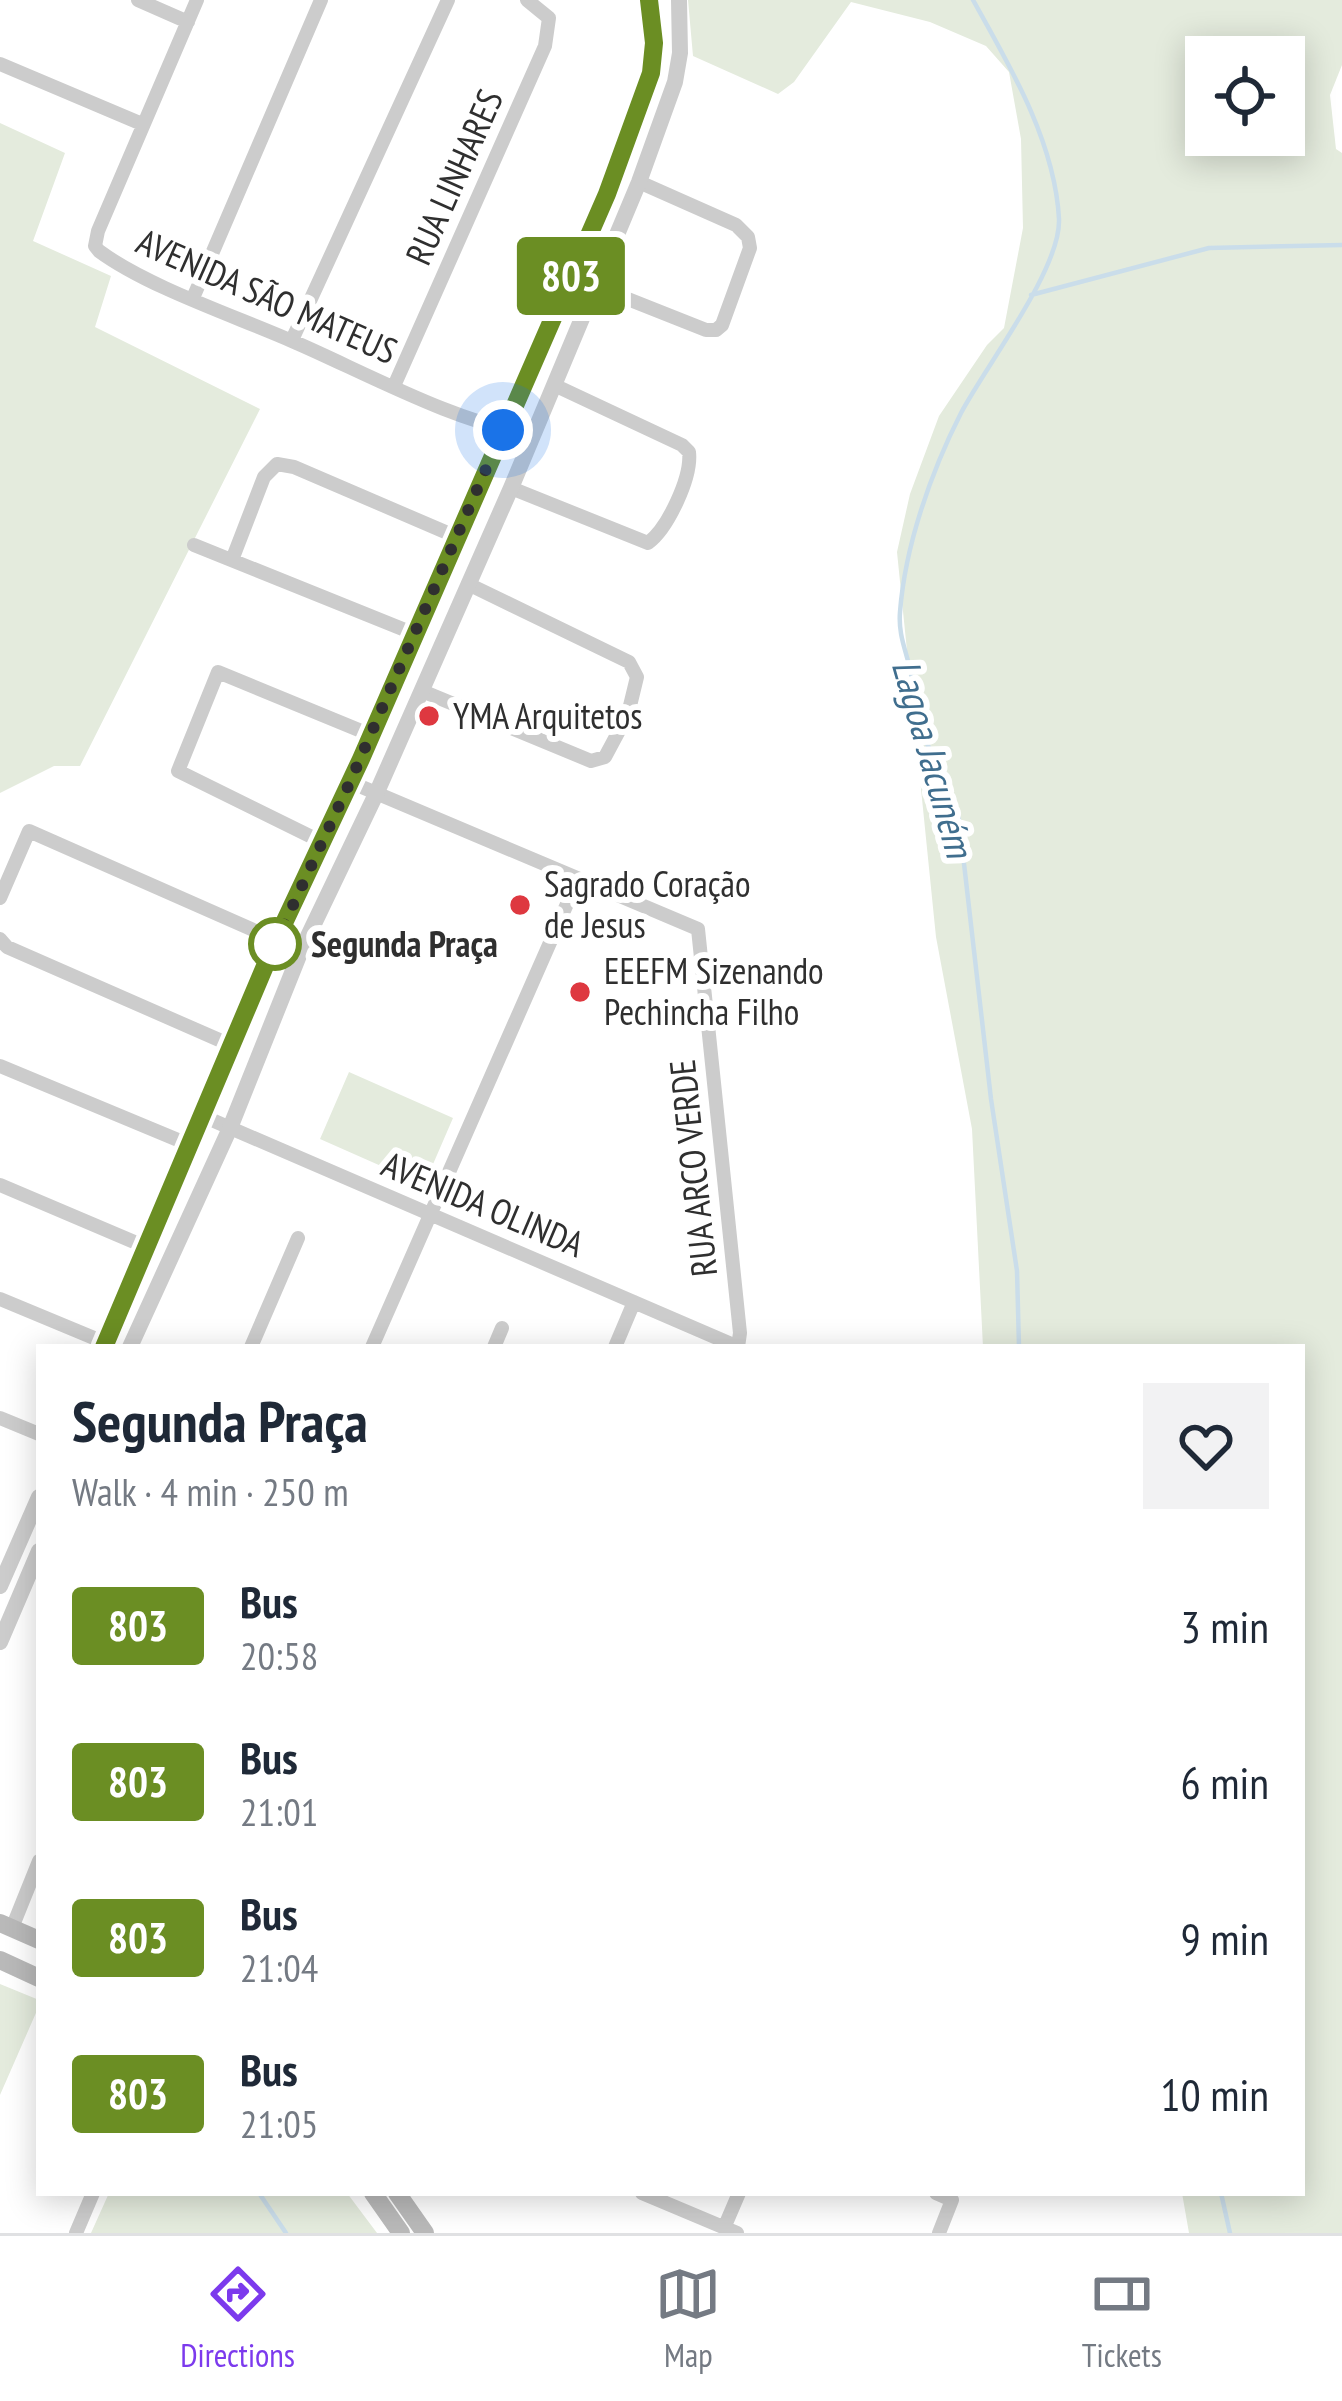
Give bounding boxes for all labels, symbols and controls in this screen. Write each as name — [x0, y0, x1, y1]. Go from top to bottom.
map controls — [1185, 36, 1305, 156]
button: locate — [1185, 36, 1305, 156]
street label: RUA LINHARES — [394, 82, 513, 272]
street label: AVENIDA SÃO MATEUS — [130, 217, 405, 374]
line badge: 803 — [502, 237, 640, 315]
text: 803 — [541, 248, 601, 303]
your location — [473, 400, 533, 460]
water label: Lagoa Jacuném — [881, 653, 987, 865]
place label: YMA Arquitetos — [453, 692, 643, 739]
marker: YMA Arquitetos — [416, 703, 442, 729]
place label: Sagrado Coração de Jesus — [544, 860, 750, 948]
marker: Sagrado Coração de Jesus — [507, 892, 533, 918]
marker: Segunda Praça — [250, 919, 300, 969]
place label: Segunda Praça — [311, 920, 498, 967]
place label: EEEFM Sizenando Pechincha Filho — [604, 947, 824, 1035]
marker: EEEFM Sizenando Pechincha Filho — [567, 979, 593, 1005]
street label: RUA ARCO VERDE — [658, 1057, 727, 1279]
street label: AVENIDA OLINDA — [375, 1140, 591, 1267]
button: heart — [1143, 1383, 1269, 1509]
text: Segunda Praça — [72, 1384, 368, 1458]
text: Walk · 4 min · 250 m — [72, 1466, 349, 1517]
text: Bus — [240, 1572, 298, 1630]
text: 3 min — [1180, 1597, 1269, 1655]
text: 803 — [108, 1598, 168, 1653]
text: 20:58 — [240, 1630, 318, 1681]
text: Bus — [240, 1728, 298, 1786]
text: 6 min — [1180, 1753, 1269, 1811]
text: 803 — [108, 1754, 168, 1809]
text: 21:01 — [240, 1786, 318, 1837]
text: Bus — [240, 1884, 298, 1942]
text: 9 min — [1180, 1909, 1269, 1967]
text: 803 — [108, 1910, 168, 1965]
text: 21:04 — [240, 1942, 318, 1993]
text: Bus — [240, 2040, 298, 2098]
text: 10 min — [1160, 2065, 1269, 2123]
text: 803 — [108, 2066, 168, 2121]
text: 21:05 — [240, 2098, 318, 2149]
tab: Directions — [180, 2261, 295, 2376]
tab: Map — [655, 2261, 721, 2376]
tab: Tickets — [1082, 2261, 1162, 2376]

